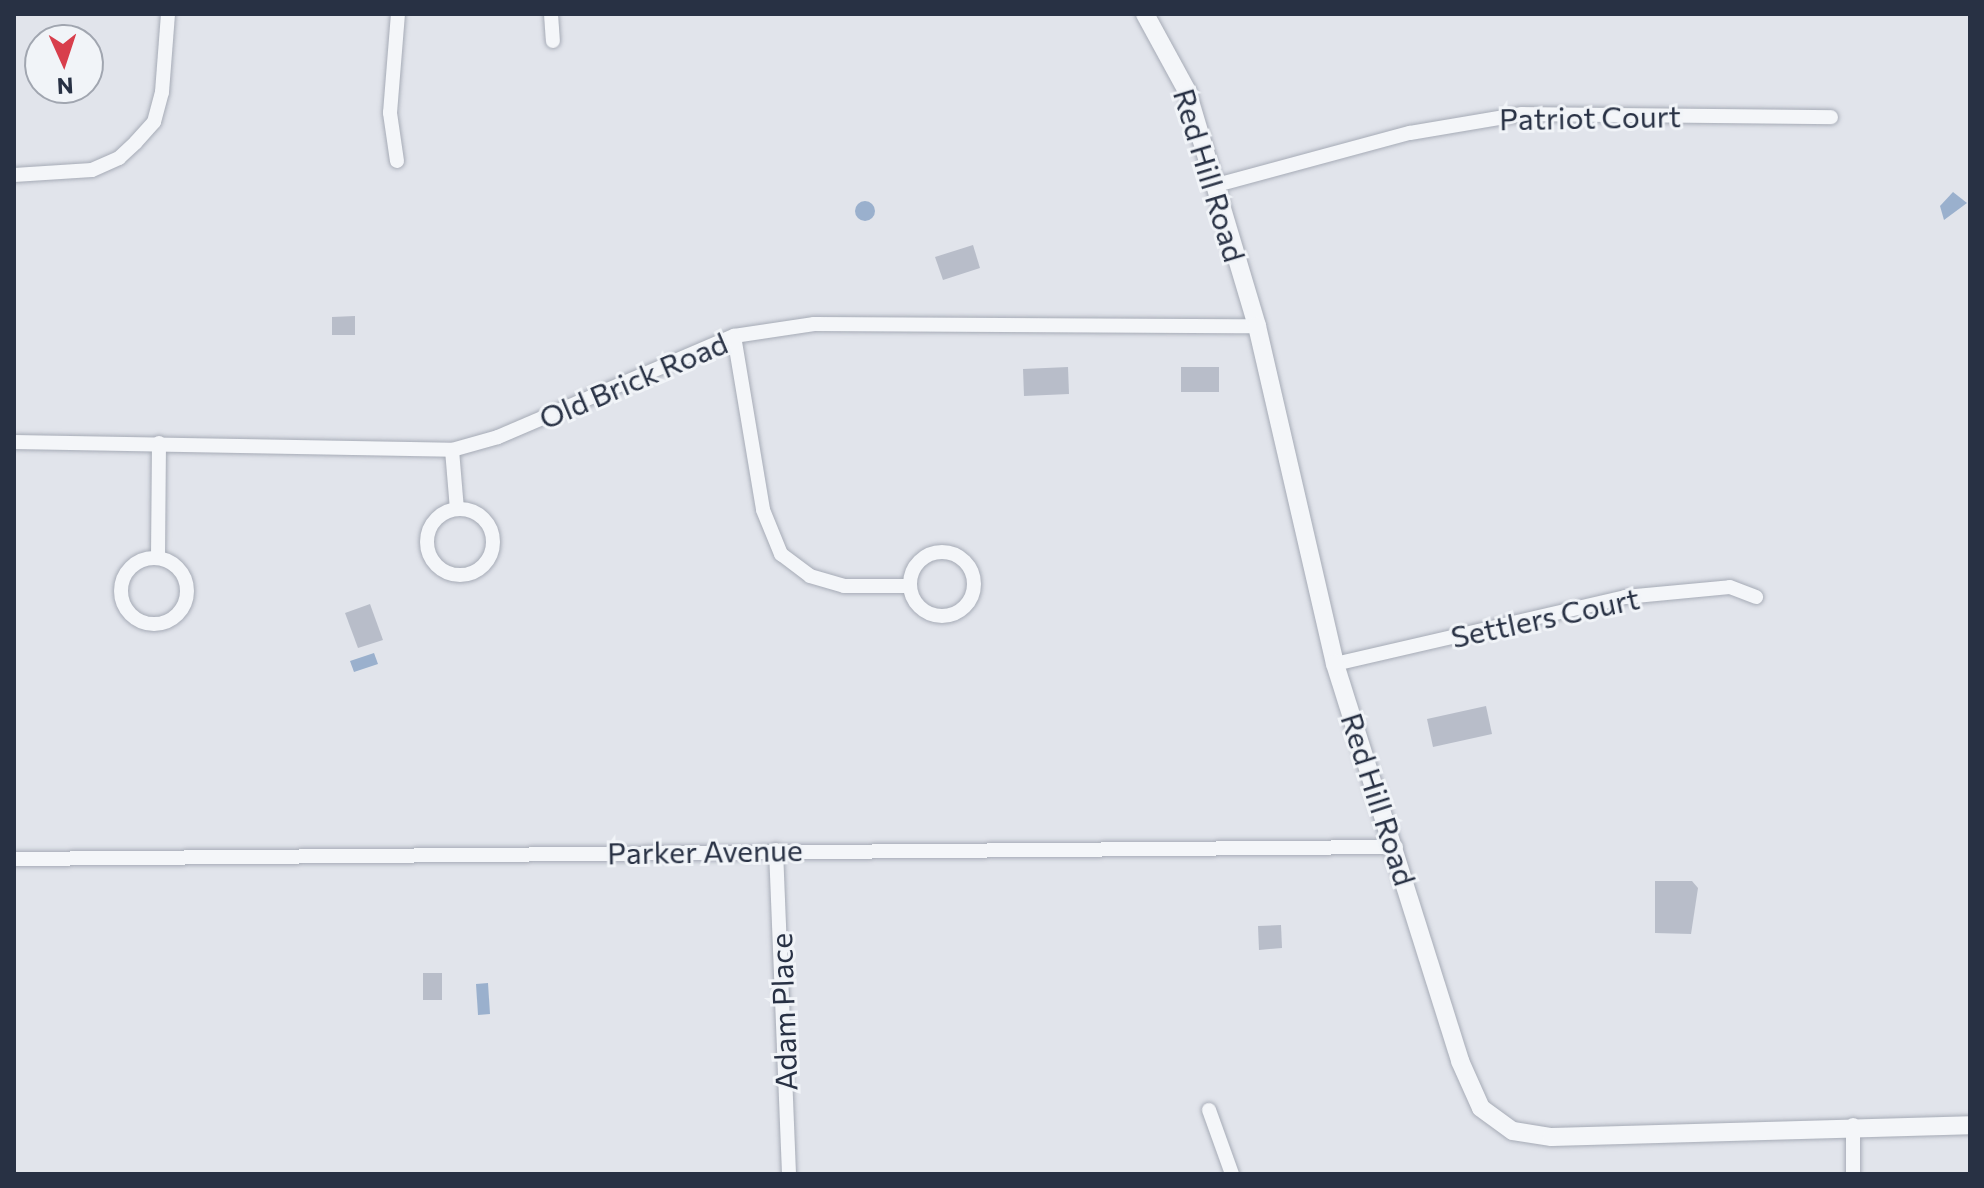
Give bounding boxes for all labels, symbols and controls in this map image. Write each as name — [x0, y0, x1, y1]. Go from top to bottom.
north arrow — [24, 24, 104, 104]
text: N — [56, 73, 74, 100]
street label: Red Hill Road — [1167, 84, 1253, 266]
street label: Patriot Court — [1499, 97, 1681, 137]
street label: Old Brick Road — [533, 324, 733, 436]
street label: Settlers Court — [1448, 579, 1642, 655]
street label: Red Hill Road — [1334, 708, 1424, 890]
street label: Parker Avenue — [607, 831, 803, 871]
street label: Adam Place — [762, 933, 804, 1091]

